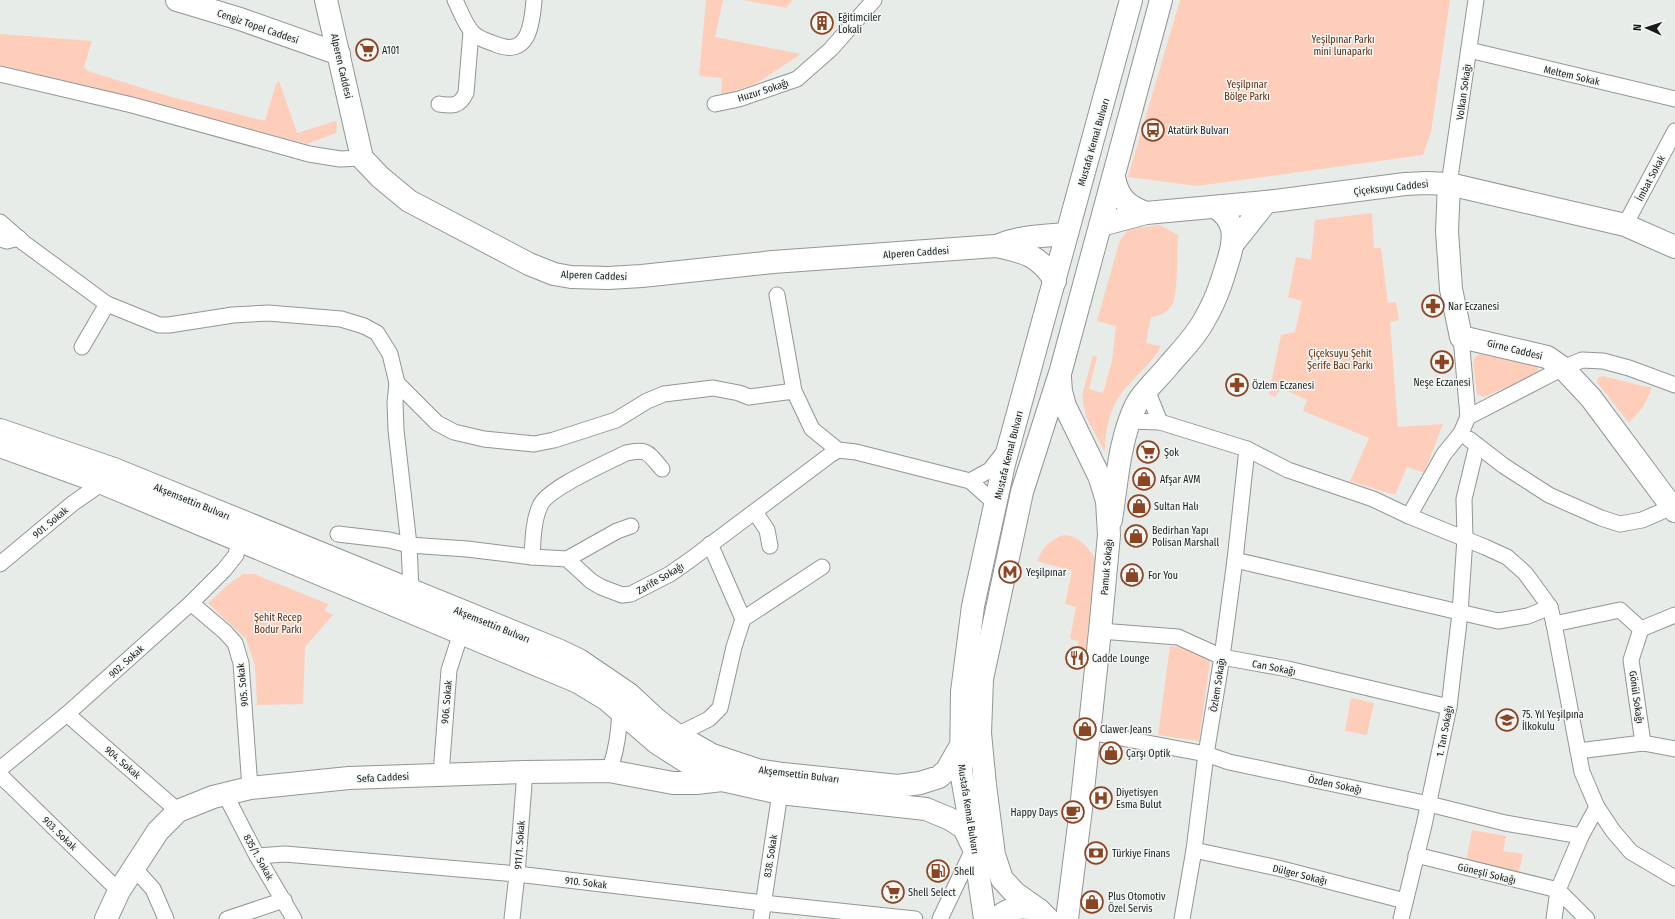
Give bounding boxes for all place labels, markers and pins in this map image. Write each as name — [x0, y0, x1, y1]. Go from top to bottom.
building icon: Eğitimciler Lokali — [809, 10, 835, 36]
place label: Eğitimciler Lokali — [838, 12, 882, 36]
supermarket icon: A101 — [354, 37, 380, 63]
place label: A101 — [382, 45, 400, 57]
bus stop icon: Atatürk Bulvarı — [1140, 117, 1166, 143]
place label: Atatürk Bulvarı — [1168, 125, 1229, 137]
pharmacy icon: Nar Eczanesi — [1420, 293, 1446, 319]
place label: Nar Eczanesi — [1448, 301, 1499, 313]
pharmacy icon: Neşe Eczanesi — [1429, 349, 1455, 375]
pharmacy icon: Özlem Eczanesi — [1224, 372, 1250, 398]
place label: Neşe Eczanesi — [1413, 377, 1471, 389]
place label: Özlem Eczanesi — [1252, 379, 1314, 392]
supermarket icon: Şok — [1135, 439, 1161, 465]
place label: Şok — [1164, 447, 1179, 459]
shop icon: Afşar AVM — [1131, 466, 1157, 492]
place label: Afşar AVM — [1160, 474, 1200, 486]
shop icon: Sultan Halı — [1126, 493, 1152, 519]
place label: Sultan Halı — [1154, 501, 1199, 513]
shop icon: Bedirhan Yapı Polisan Marshall — [1123, 523, 1149, 549]
place label: Bedirhan Yapı Polisan Marshall — [1152, 525, 1219, 549]
metro station icon: Yeşilpınar — [997, 559, 1023, 585]
shop icon: For You — [1119, 562, 1145, 588]
place label: Yeşilpınar — [1026, 567, 1067, 579]
place label: For You — [1148, 570, 1178, 582]
restaurant icon: Cadde Lounge — [1064, 645, 1090, 671]
place label: Cadde Lounge — [1092, 653, 1149, 665]
school or university icon: 75. Yıl Yeşilpına İlkokulu — [1494, 707, 1520, 733]
place label: 75. Yıl Yeşilpına İlkokulu — [1522, 709, 1584, 733]
shop icon: Clawer Jeans — [1072, 716, 1098, 742]
place label: Clawer Jeans — [1100, 724, 1152, 736]
shop icon: Çarşı Optik — [1098, 740, 1124, 766]
place label: Çarşı Optik — [1126, 748, 1171, 760]
hospital icon: Diyetisyen Esma Bulut — [1088, 785, 1114, 811]
place label: Diyetisyen Esma Bulut — [1116, 787, 1162, 811]
cafe icon: Happy Days — [1060, 799, 1086, 825]
place label: Happy Days — [1011, 807, 1058, 819]
bank icon: Türkiye Finans — [1083, 840, 1109, 866]
place label: Türkiye Finans — [1112, 848, 1170, 860]
fuel station icon: Shell — [925, 858, 951, 884]
place label: Shell — [954, 866, 975, 878]
supermarket icon: Shell Select — [880, 879, 906, 905]
place label: Shell Select — [908, 887, 957, 899]
shop icon: Plus Otomotiv Özel Servis — [1079, 889, 1105, 915]
place label: Plus Otomotiv Özel Servis — [1108, 891, 1166, 915]

